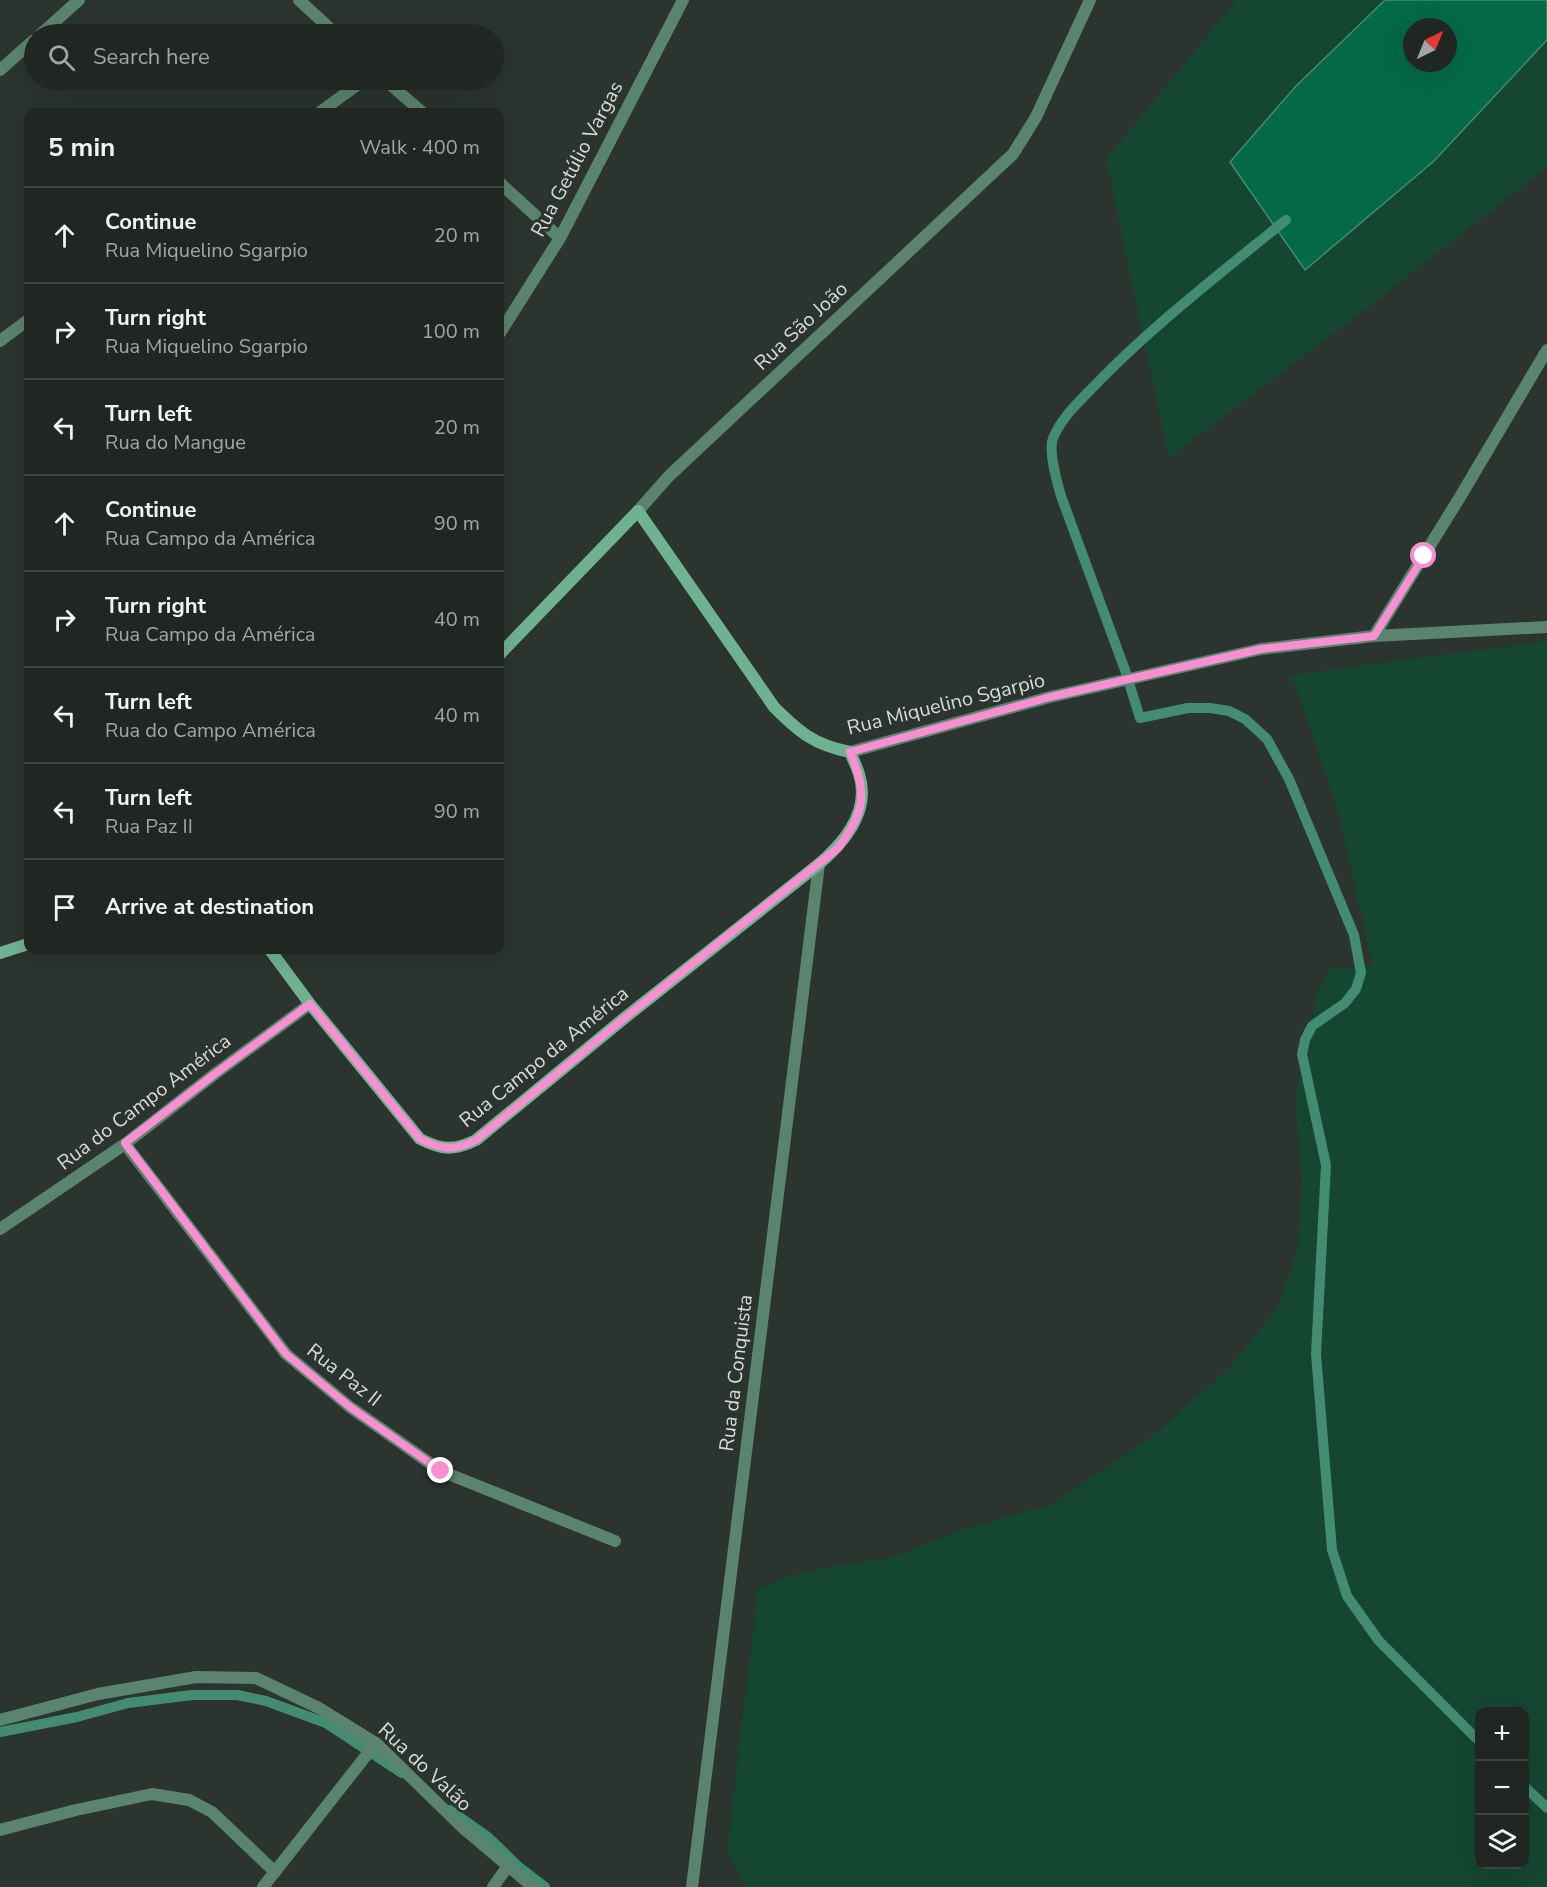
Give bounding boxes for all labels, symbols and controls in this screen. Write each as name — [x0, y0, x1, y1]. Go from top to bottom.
north arrow — [1403, 18, 1457, 72]
search box — [24, 24, 504, 90]
icon: search — [45, 41, 78, 74]
text: Search here — [93, 42, 210, 72]
street label: Rua Getúlio Vargas — [525, 76, 629, 242]
text: 5 min — [48, 130, 115, 165]
text: Walk · 400 m — [360, 134, 480, 161]
text: Continue — [105, 207, 196, 237]
icon: ahead — [48, 219, 81, 252]
text: 20 m — [434, 222, 480, 249]
text: Rua Miquelino Sgarpio — [105, 237, 308, 264]
street label: Rua São João — [748, 276, 854, 376]
text: Turn right — [105, 303, 206, 333]
icon: right — [48, 315, 81, 348]
text: 100 m — [422, 318, 480, 345]
text: Rua Miquelino Sgarpio — [105, 333, 308, 360]
text: Turn left — [105, 399, 192, 429]
icon: left — [48, 411, 81, 444]
text: 20 m — [434, 414, 480, 441]
text: Rua do Mangue — [105, 429, 246, 456]
text: Continue — [105, 495, 196, 525]
icon: ahead — [48, 507, 81, 540]
text: 90 m — [434, 510, 480, 537]
text: Rua Campo da América — [105, 525, 315, 552]
route start — [1410, 542, 1436, 568]
text: Turn right — [105, 591, 206, 621]
icon: right — [48, 603, 81, 636]
text: 40 m — [434, 606, 480, 633]
text: Rua Campo da América — [105, 621, 315, 648]
street label: Rua Miquelino Sgarpio — [844, 666, 1048, 742]
text: Turn left — [105, 687, 192, 717]
icon: left — [48, 699, 81, 732]
text: 40 m — [434, 702, 480, 729]
text: Rua do Campo América — [105, 717, 316, 744]
text: Turn left — [105, 783, 192, 813]
icon: left — [48, 795, 81, 828]
text: 90 m — [434, 798, 480, 825]
text: Rua Paz II — [105, 813, 193, 840]
icon: arrive — [48, 891, 81, 924]
text: Arrive at destination — [105, 892, 314, 922]
street label: Rua Campo da América — [454, 980, 634, 1134]
street label: Rua do Campo América — [52, 1028, 236, 1176]
street label: Rua da Conquista — [713, 1293, 759, 1453]
street label: Rua Paz II — [301, 1337, 387, 1413]
route end — [427, 1457, 453, 1483]
map controls — [1475, 1707, 1529, 1869]
button: + — [1475, 1707, 1529, 1761]
street label: Rua do Valão — [372, 1716, 478, 1818]
button: − — [1475, 1761, 1529, 1815]
button: layers — [1475, 1815, 1529, 1869]

